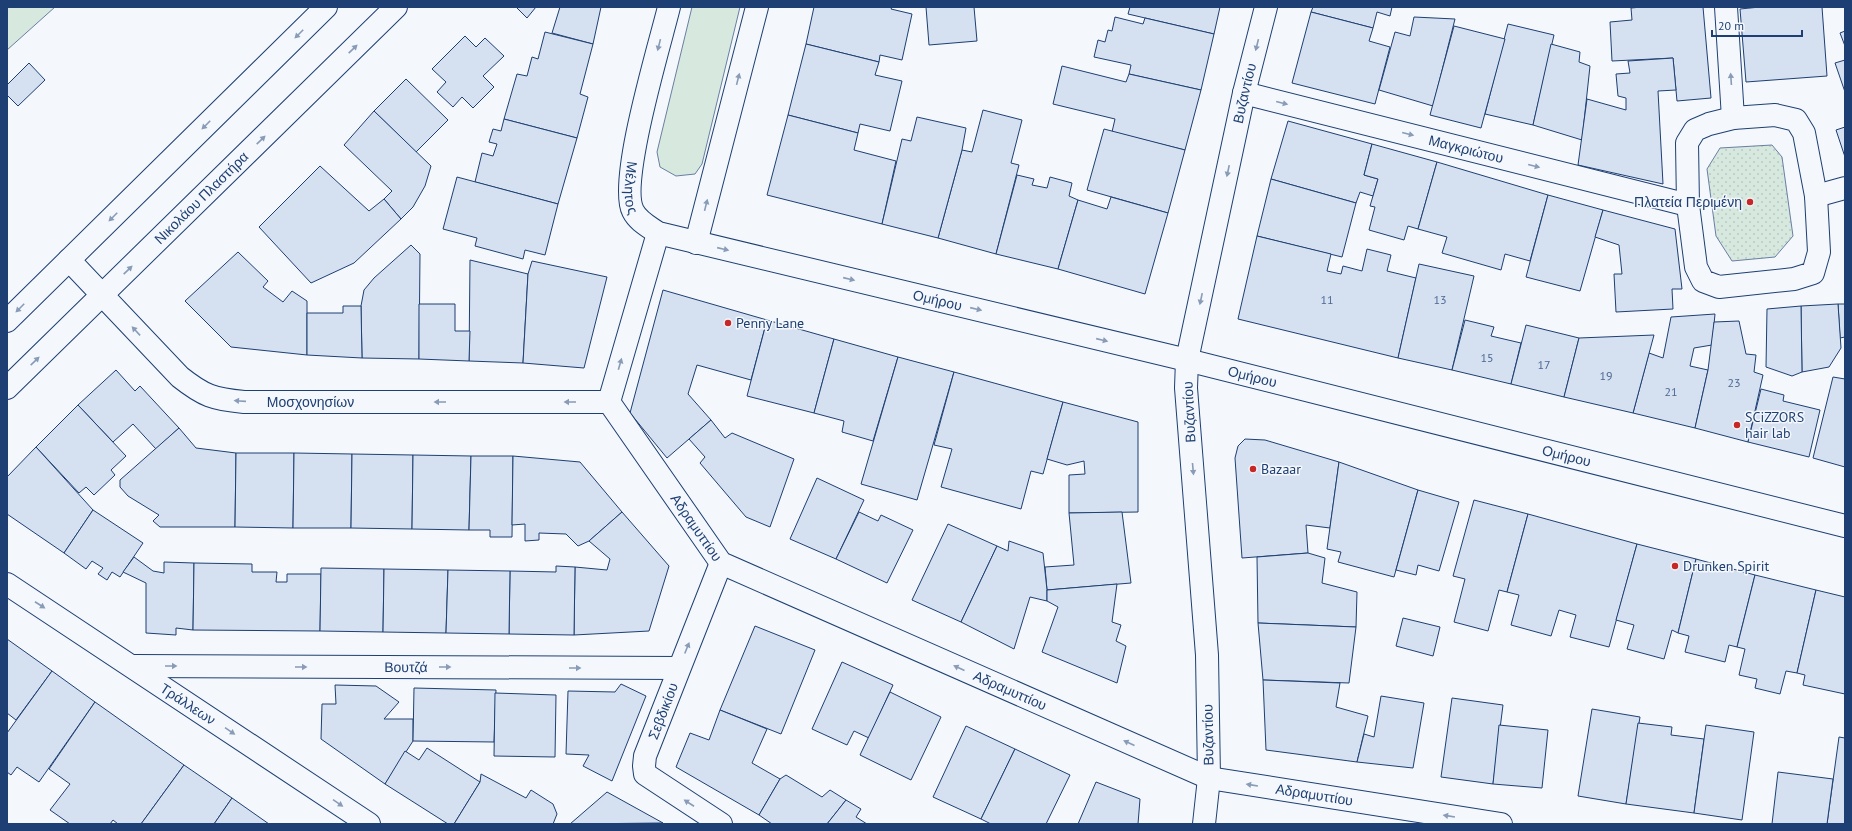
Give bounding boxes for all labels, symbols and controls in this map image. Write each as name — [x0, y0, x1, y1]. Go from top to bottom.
scale bar — [1712, 12, 1802, 38]
text: 20 m — [1718, 18, 1744, 33]
one-way arrow — [294, 29, 304, 39]
one-way arrow — [656, 39, 662, 51]
one-way arrow — [1253, 39, 1259, 51]
one-way arrow — [348, 44, 358, 54]
street label: Βυζαντίου — [1229, 61, 1260, 125]
one-way arrow — [736, 73, 742, 85]
one-way arrow — [1727, 73, 1734, 85]
one-way arrow — [1276, 100, 1288, 106]
one-way arrow — [201, 121, 211, 130]
street label: Μαγκριώτου — [1427, 131, 1505, 167]
one-way arrow — [1402, 132, 1414, 138]
one-way arrow — [256, 135, 266, 145]
street label: Νικολάου Πλαστήρα — [150, 148, 252, 248]
street label: Μέλητος — [621, 160, 642, 217]
one-way arrow — [1529, 163, 1541, 169]
one-way arrow — [1224, 165, 1230, 178]
place label: Πλατεία Περιμένη — [1634, 193, 1742, 211]
marker: Πλατεία Περιμένη — [1745, 197, 1755, 207]
one-way arrow — [703, 199, 709, 211]
one-way arrow — [108, 212, 118, 222]
one-way arrow — [717, 246, 729, 252]
one-way arrow — [123, 265, 133, 275]
one-way arrow — [843, 277, 855, 283]
street label: Ομήρου — [911, 286, 964, 315]
one-way arrow — [1197, 292, 1203, 305]
house number: 11 — [1320, 292, 1334, 307]
house number: 13 — [1433, 292, 1447, 307]
one-way arrow — [15, 303, 25, 313]
one-way arrow — [969, 307, 982, 313]
place label: Penny Lane — [736, 314, 804, 332]
marker: Penny Lane — [723, 318, 733, 328]
one-way arrow — [131, 326, 141, 336]
one-way arrow — [1096, 337, 1108, 343]
house number: 15 — [1480, 350, 1494, 365]
one-way arrow — [30, 356, 40, 366]
house number: 17 — [1537, 357, 1551, 372]
one-way arrow — [617, 358, 623, 370]
street label: Ομήρου — [1226, 362, 1279, 391]
house number: 19 — [1599, 368, 1613, 383]
house number: 23 — [1727, 375, 1741, 390]
street label: Βυζαντίου — [1178, 381, 1200, 443]
house number: 21 — [1664, 384, 1678, 399]
street label: Μοσχονησίων — [267, 393, 354, 411]
one-way arrow — [234, 398, 246, 405]
one-way arrow — [433, 399, 446, 405]
one-way arrow — [563, 399, 576, 405]
place label: SCiZZORS hair lab — [1745, 408, 1804, 442]
marker: SCiZZORS hair lab — [1732, 420, 1742, 430]
street label: Ομήρου — [1540, 441, 1593, 471]
place label: Bazaar — [1261, 460, 1301, 478]
one-way arrow — [1189, 463, 1196, 475]
marker: Bazaar — [1248, 464, 1258, 474]
street label: Αδραμυττίου — [667, 490, 726, 565]
place label: Drunken Spirit — [1683, 557, 1769, 575]
marker: Drunken Spirit — [1670, 561, 1680, 571]
one-way arrow — [34, 602, 45, 609]
one-way arrow — [684, 643, 690, 654]
street label: Βουτζά — [384, 658, 428, 676]
one-way arrow — [165, 663, 178, 669]
one-way arrow — [295, 664, 308, 670]
one-way arrow — [439, 664, 452, 670]
one-way arrow — [569, 665, 582, 671]
one-way arrow — [954, 665, 965, 671]
street label: Αδραμυττίου — [971, 666, 1049, 714]
street label: Τράλλεων — [157, 679, 219, 729]
street label: Σεβδικίου — [644, 680, 682, 742]
street label: Βυζαντίου — [1198, 704, 1218, 766]
one-way arrow — [225, 727, 235, 735]
one-way arrow — [1124, 740, 1135, 746]
street label: Αδραμυττίου — [1274, 780, 1354, 810]
one-way arrow — [1245, 782, 1258, 788]
one-way arrow — [333, 799, 343, 807]
one-way arrow — [683, 799, 695, 806]
one-way arrow — [1443, 813, 1455, 819]

